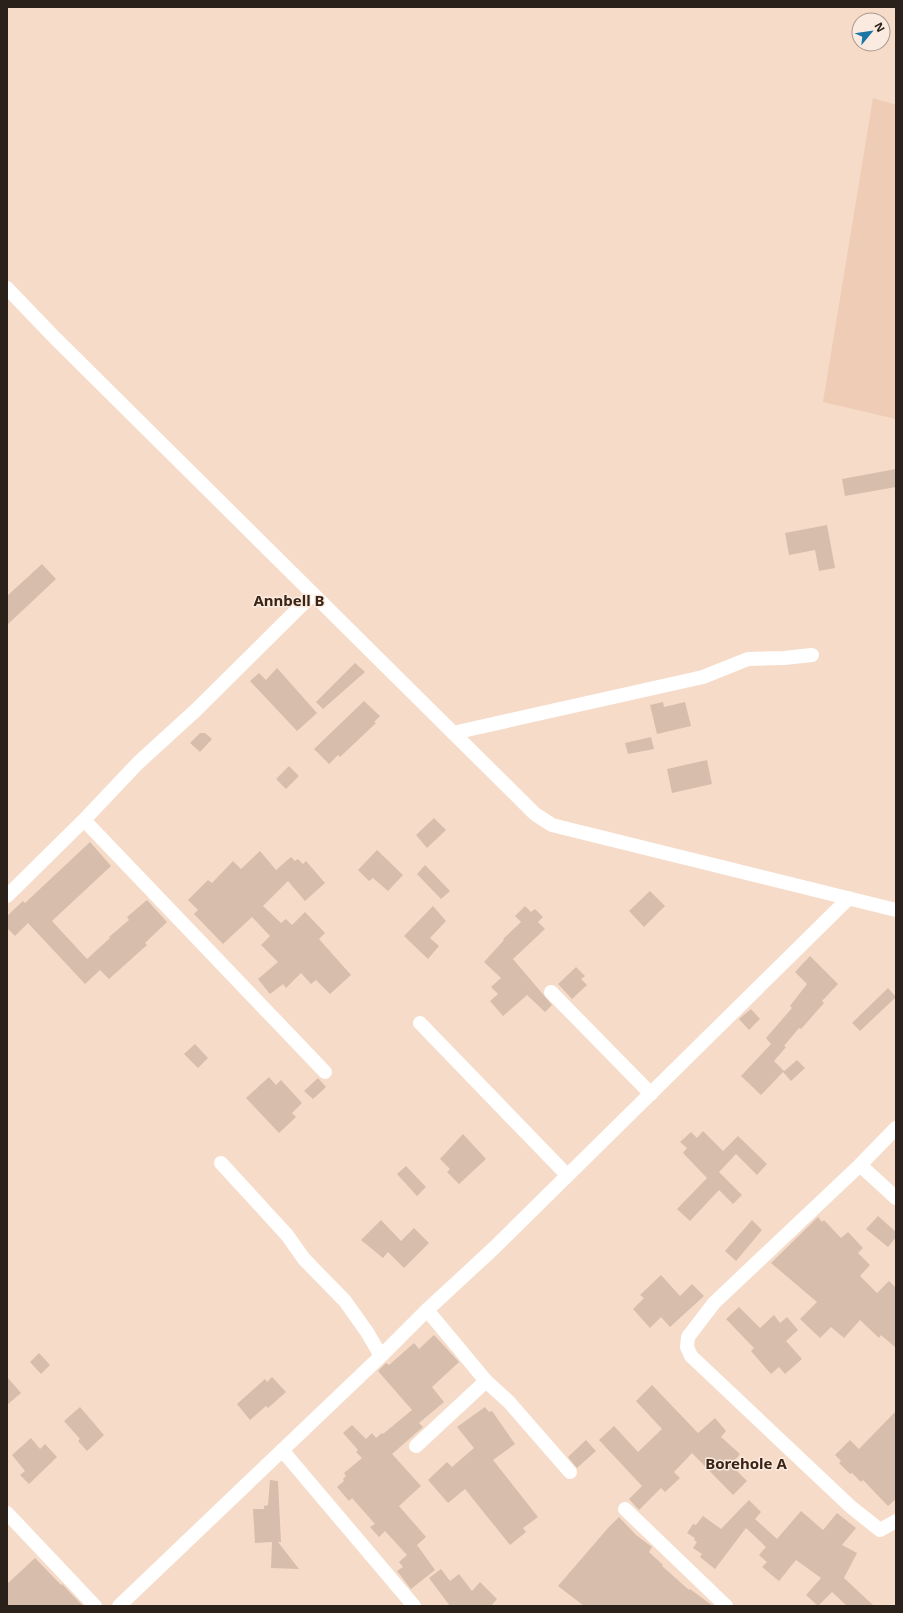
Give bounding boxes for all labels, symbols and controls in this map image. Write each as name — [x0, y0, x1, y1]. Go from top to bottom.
north arrow — [851, 12, 891, 52]
text: N — [871, 19, 889, 34]
district label: Annbell B — [253, 590, 325, 610]
district label: Borehole A — [705, 1453, 787, 1473]

